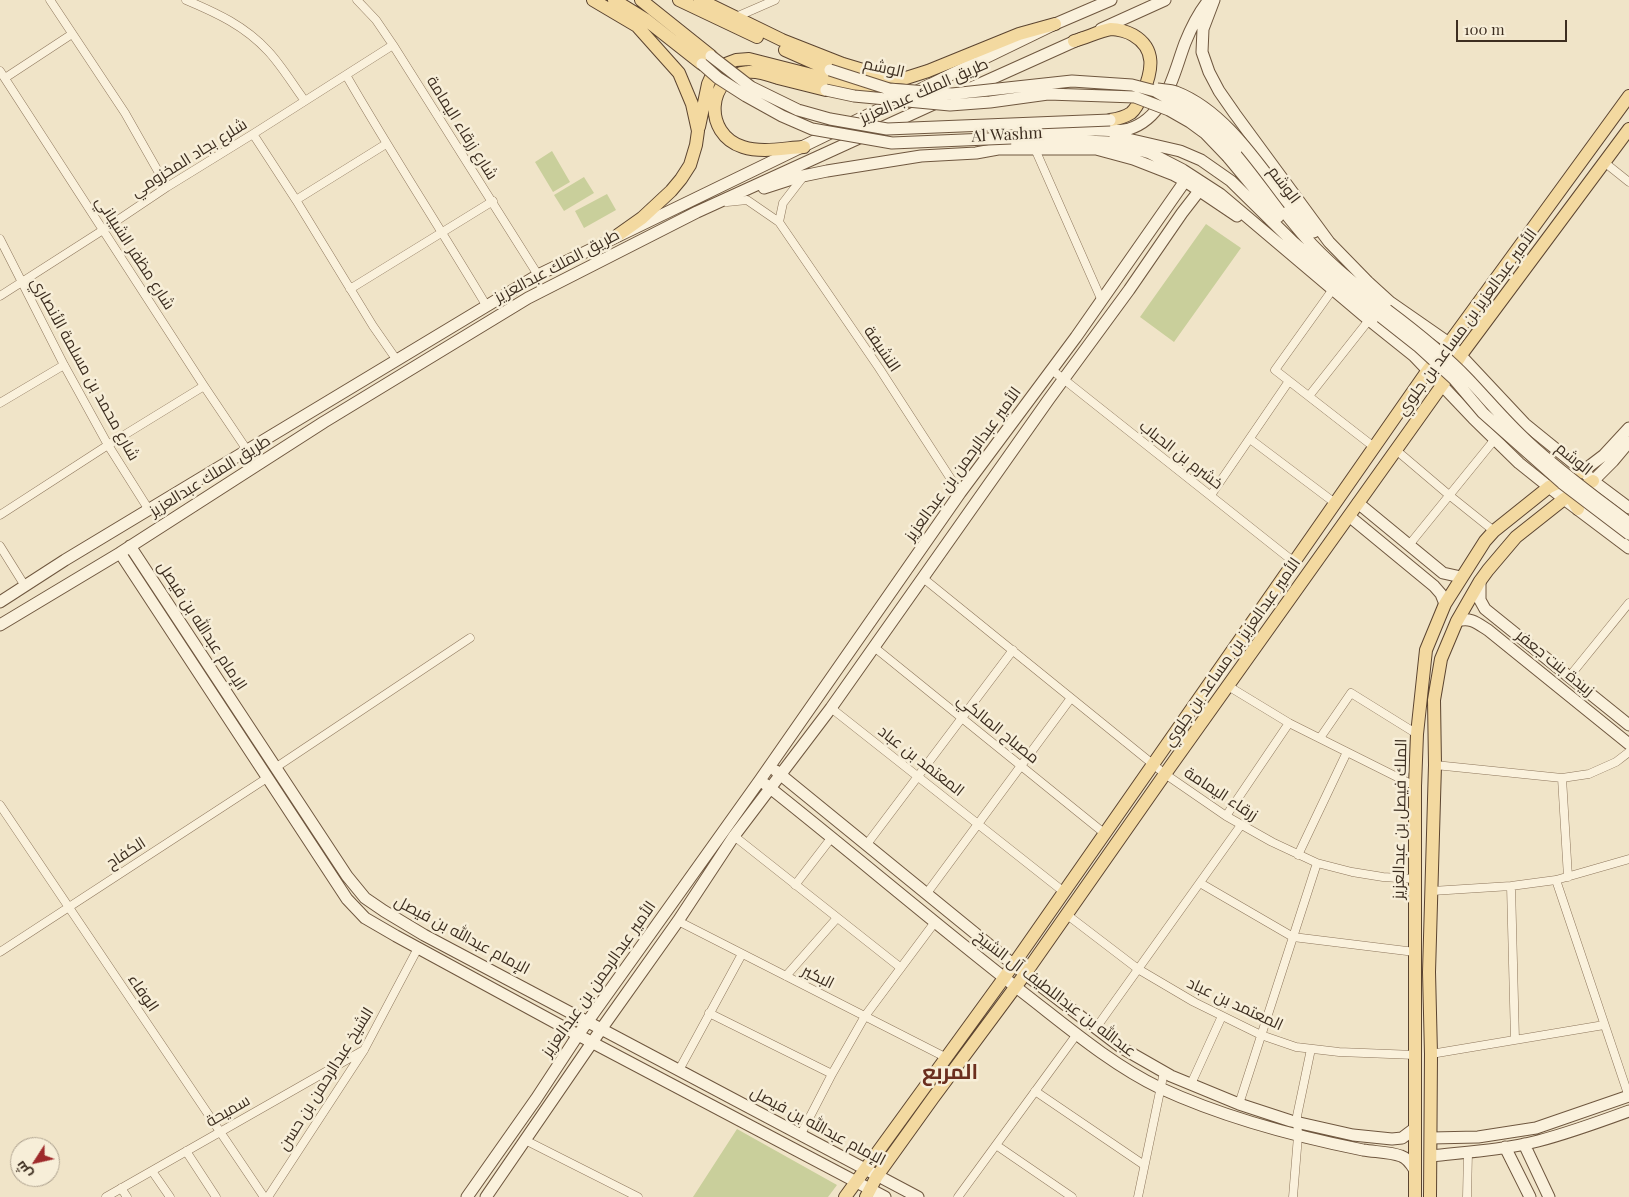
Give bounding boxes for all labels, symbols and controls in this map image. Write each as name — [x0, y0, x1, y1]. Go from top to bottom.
scale bar — [1459, 10, 1570, 42]
text: 100 m — [1464, 19, 1505, 39]
street label: طريق الملك عبدالعزيز — [857, 54, 991, 128]
street label: الوشم — [862, 54, 906, 82]
street label: شارع زرقاء اليمامة — [422, 72, 502, 184]
street label: شلرع بجاد المخزومي — [127, 115, 251, 201]
street label: Al Washm — [971, 124, 1043, 146]
street label: الوشم — [1264, 163, 1304, 207]
street label: شارع مظفر الشيباني — [91, 193, 179, 313]
street label: طريق الملك عبدالعزيز — [491, 225, 623, 307]
street label: الأمير عبدالعزيز بن مساعد بن جلوي — [1393, 225, 1541, 419]
street label: شارع محمد بن مسلمة الأنصاري — [27, 274, 143, 464]
street label: النشيفة — [860, 322, 904, 376]
street label: الأمير عبدالرحمن بن عبدالعزيز — [901, 383, 1025, 545]
street label: خشرم بن الحباب — [1135, 416, 1227, 494]
street label: طريق الملك عبدالعزيز — [146, 431, 274, 521]
street label: الوشم — [1552, 438, 1596, 480]
street label: الأمير عبدالعزيز بن مساعد بن جلوي — [1159, 554, 1305, 750]
street label: الإمام عبدالله بن فيصل — [153, 558, 251, 694]
street label: زبيدة بنت جعفر — [1512, 626, 1598, 700]
street label: مصباح المالكي — [953, 690, 1043, 768]
street label: المعتمد بن عباد — [874, 721, 968, 801]
street label: الملك فيصل بن عبدالعزيز — [1389, 738, 1411, 900]
street label: زرقاء اليمامة — [1181, 763, 1261, 825]
street label: الكفاح — [103, 833, 149, 873]
street label: الإمام عبدالله بن فيصل — [391, 891, 533, 979]
street label: الأمير عبدالرحمن بن عبدالعزيز — [538, 897, 660, 1061]
street label: عبدالله بن عبداللطيف آل الشيخ — [970, 927, 1140, 1061]
street label: البكير — [799, 961, 837, 993]
street label: الوفاء — [124, 971, 162, 1015]
street label: المعتمد بن عباد — [1184, 973, 1286, 1035]
street label: الشيخ عبدالرحمن بن حسن — [274, 1004, 378, 1154]
district label: المربع — [922, 1059, 978, 1085]
street label: الإمام عبدالله بن فيصل — [747, 1082, 889, 1170]
street label: سميحة — [203, 1091, 253, 1131]
north arrow — [10, 1137, 60, 1187]
text: ش — [10, 1158, 36, 1183]

